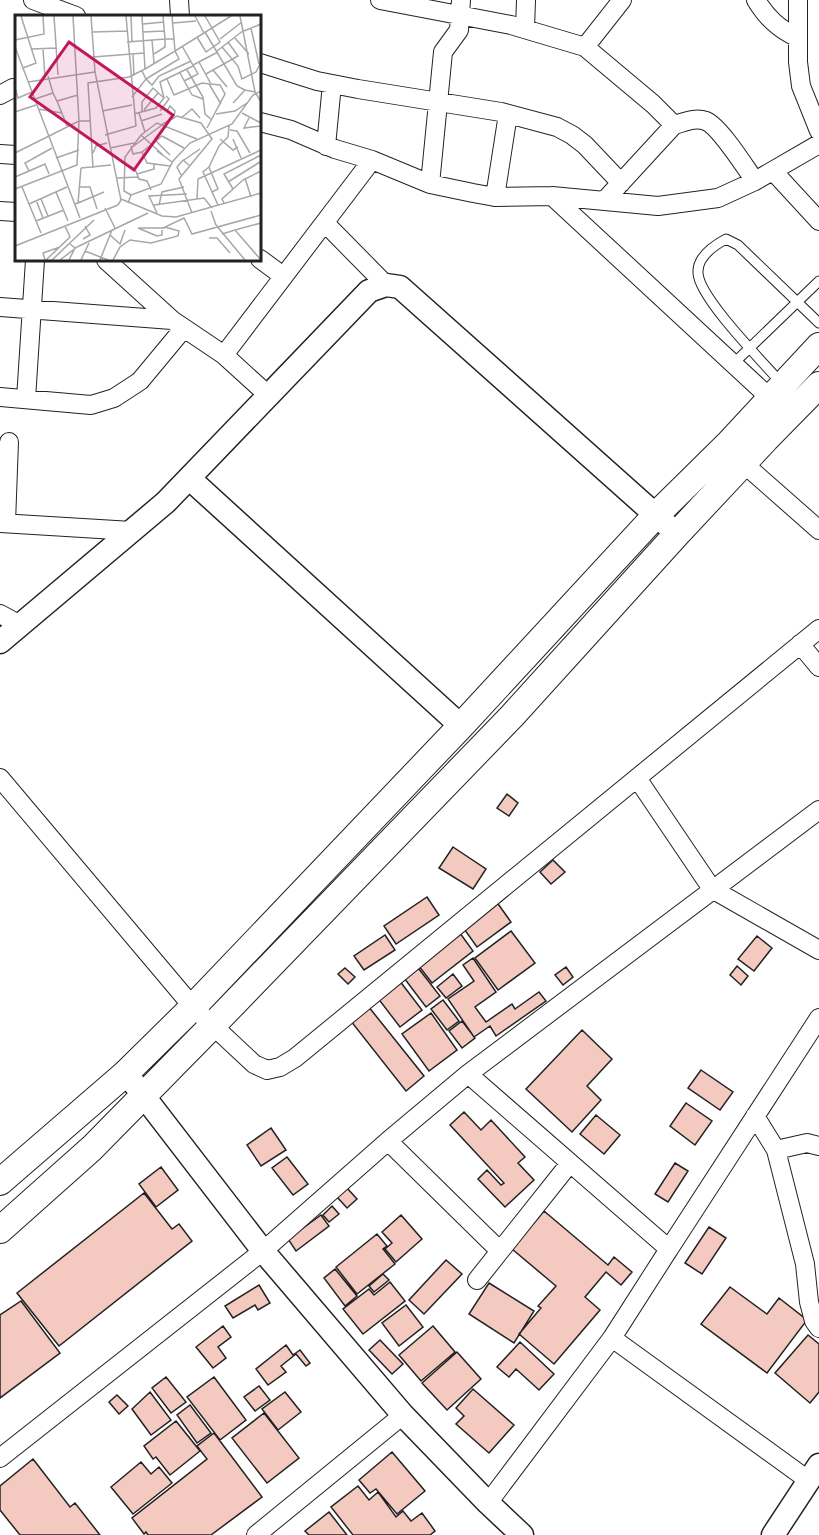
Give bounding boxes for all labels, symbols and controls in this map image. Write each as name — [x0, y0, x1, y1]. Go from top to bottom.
inset map — [15, 15, 261, 261]

